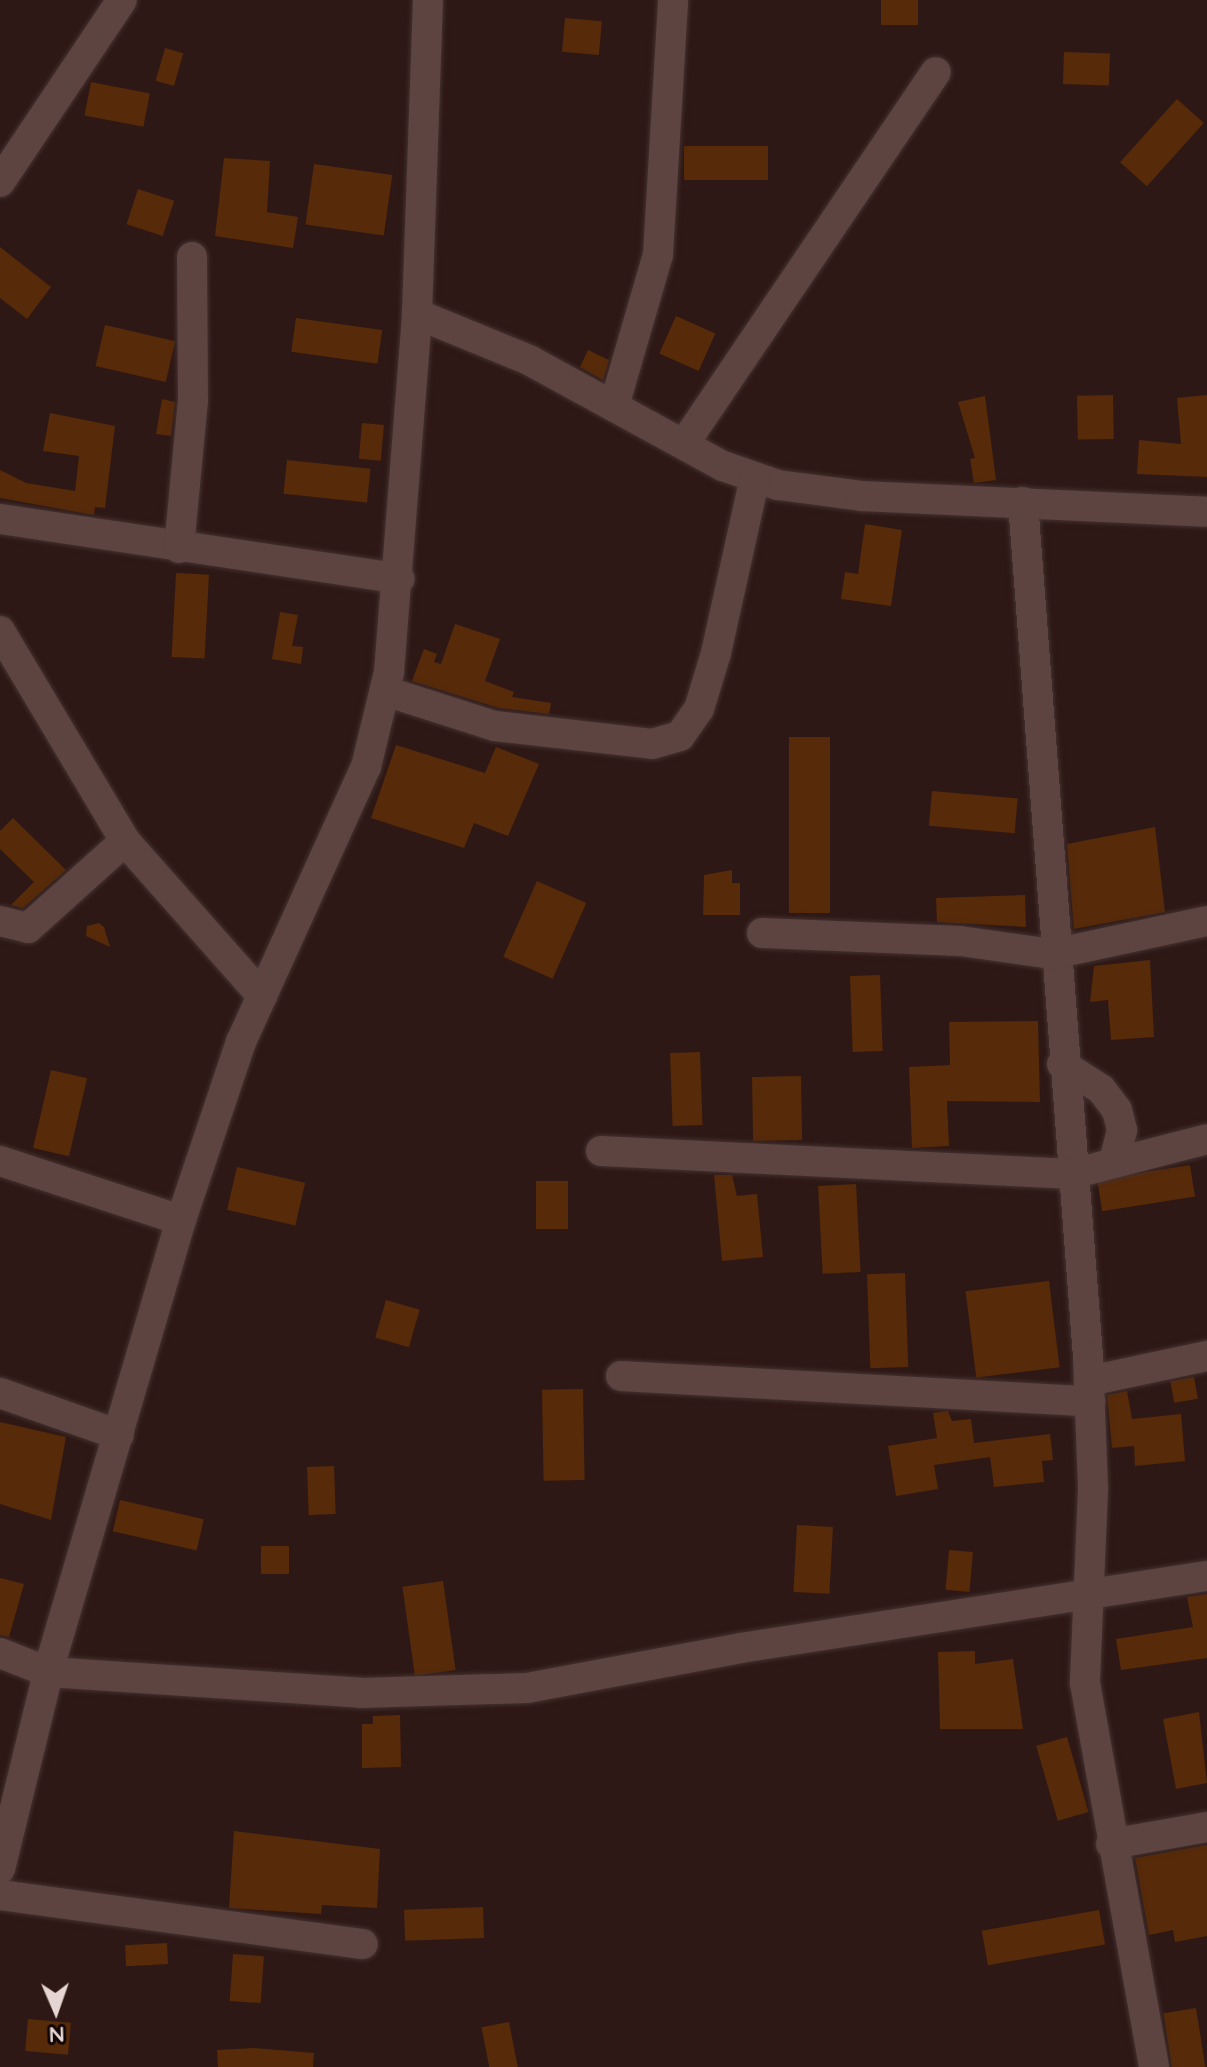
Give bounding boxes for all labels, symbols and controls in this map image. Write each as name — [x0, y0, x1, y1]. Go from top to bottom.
north arrow — [16, 1971, 96, 2051]
text: N — [48, 2021, 65, 2049]

